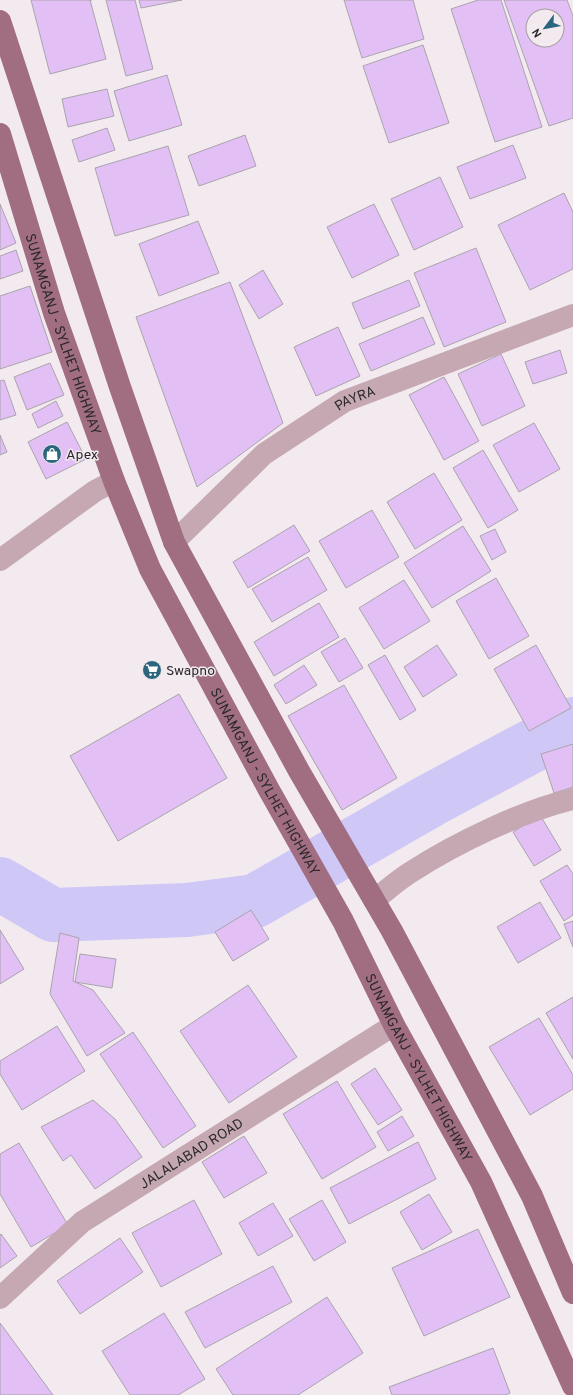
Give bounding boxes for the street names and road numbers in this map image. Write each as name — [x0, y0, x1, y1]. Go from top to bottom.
street label: SUNAMGANJ - SYLHET HIGHWAY — [21, 232, 104, 438]
street label: PAYRA — [332, 383, 378, 415]
street label: SUNAMGANJ - SYLHET HIGHWAY — [206, 685, 322, 879]
street label: SUNAMGANJ - SYLHET HIGHWAY — [360, 971, 475, 1165]
street label: JALALABAD ROAD — [137, 1115, 247, 1193]

